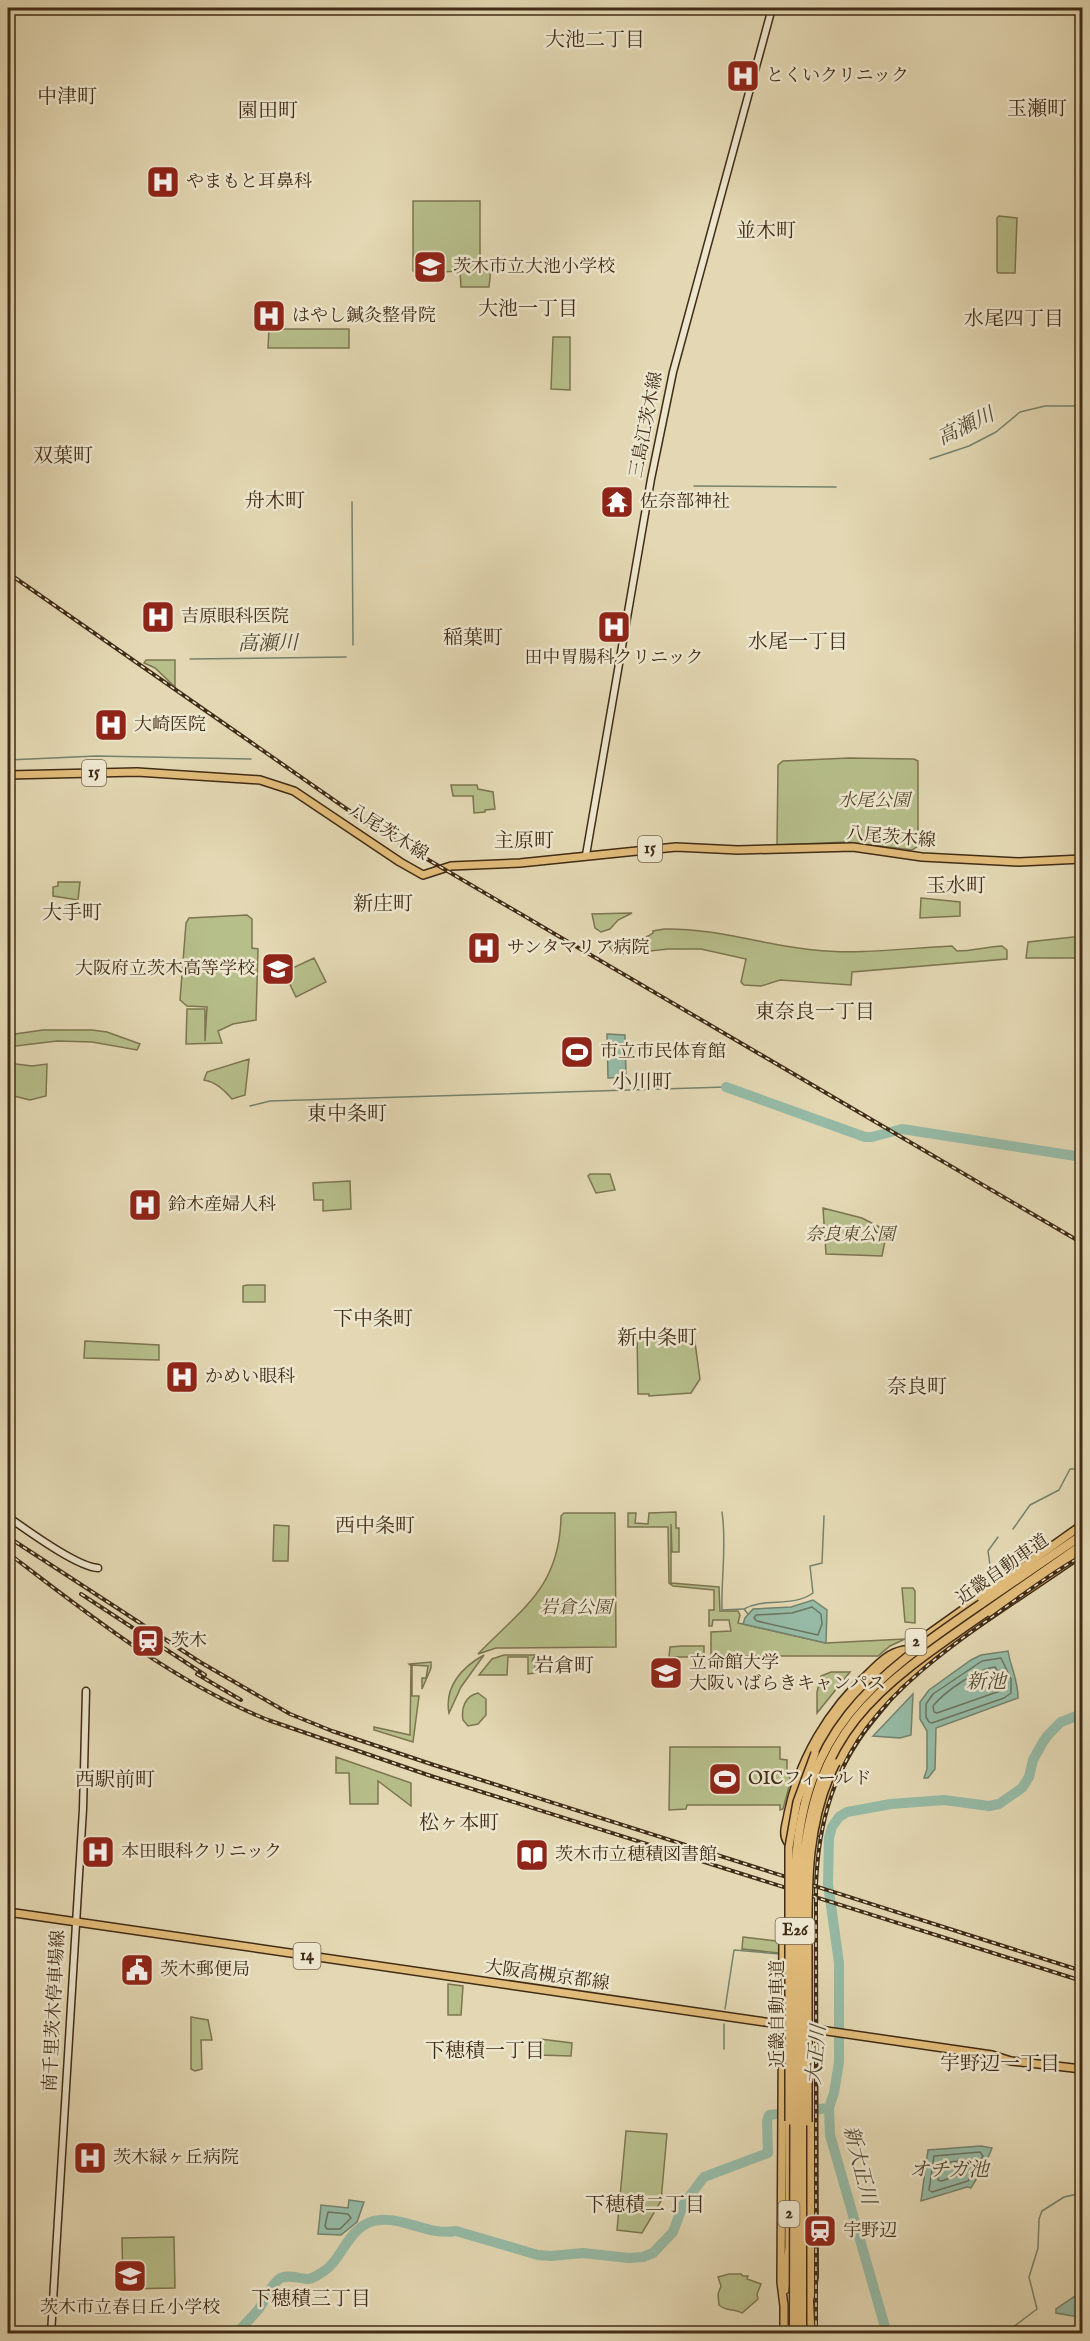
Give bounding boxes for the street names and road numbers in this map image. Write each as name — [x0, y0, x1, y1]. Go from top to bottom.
street label: 三島江茨木線 — [625, 370, 669, 480]
road number: 15 — [82, 760, 106, 786]
street label: 八尾茨木線 — [344, 799, 432, 867]
street label: 八尾茨木線 — [845, 823, 937, 853]
road number: 15 — [638, 836, 662, 862]
street label: 近畿自動車道 — [952, 1530, 1054, 1610]
road number: 2 — [906, 1629, 926, 1655]
road number: E26 — [776, 1918, 814, 1944]
street label: 南千里茨木停車場線 — [39, 1930, 71, 2092]
road number: 14 — [294, 1943, 320, 1969]
street label: 大阪高槻京都線 — [483, 1956, 611, 1996]
street label: 近畿自動車道 — [767, 1960, 790, 2068]
road number: 2 — [778, 2201, 800, 2227]

